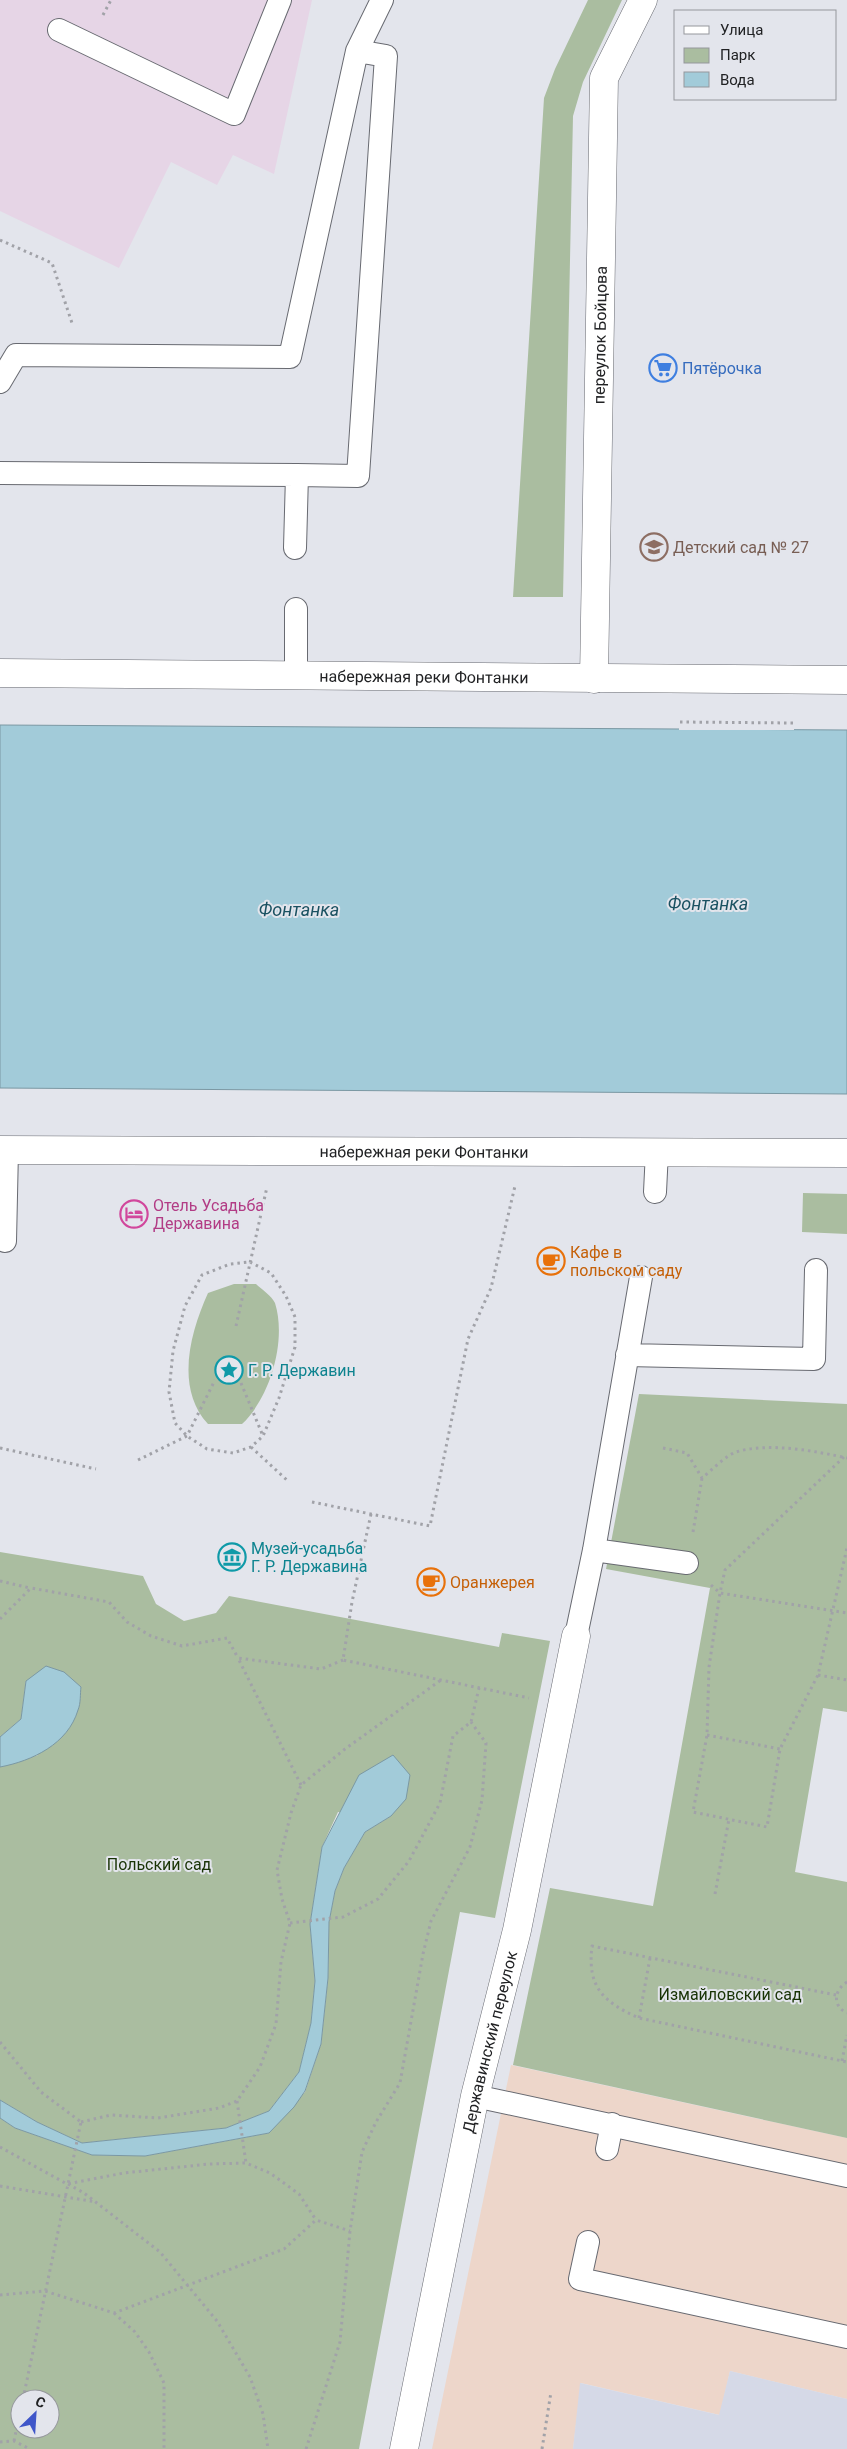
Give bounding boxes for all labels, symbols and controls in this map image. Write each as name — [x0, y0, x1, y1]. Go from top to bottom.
legend — [674, 10, 837, 100]
text: Улица — [720, 21, 763, 39]
text: Парк — [720, 46, 755, 64]
text: Вода — [720, 71, 755, 89]
street label: переулок Бойцова — [589, 266, 610, 404]
supermarket icon: Пятёрочка — [648, 353, 678, 383]
place label: Пятёрочка — [682, 359, 762, 378]
school or university icon: Детский сад № 27 — [639, 532, 669, 562]
place label: Детский сад № 27 — [673, 538, 809, 557]
street label: набережная реки Фонтанки — [319, 666, 529, 687]
water label: Фонтанка — [668, 893, 748, 914]
water label: Фонтанка — [259, 899, 339, 920]
street label: набережная реки Фонтанки — [319, 1142, 529, 1161]
place label: Отель Усадьба Державина — [153, 1196, 264, 1233]
hotel icon: Отель Усадьба Державина — [119, 1199, 149, 1229]
place label: Кафе в польском саду — [570, 1243, 683, 1280]
cafe icon: Кафе в польском саду — [536, 1246, 566, 1276]
place icon: Г. Р. Державин — [214, 1355, 244, 1385]
place label: Г. Р. Державин — [248, 1361, 356, 1380]
place label: Музей-усадьба Г. Р. Державина — [251, 1539, 367, 1576]
museum icon: Музей-усадьба Г. Р. Державина — [217, 1542, 247, 1572]
cafe icon: Оранжерея — [416, 1567, 446, 1597]
place label: Оранжерея — [450, 1573, 535, 1592]
park label: Польский сад — [107, 1855, 212, 1874]
street label: Державинский переулок — [458, 1949, 521, 2135]
park label: Измайловский сад — [658, 1985, 802, 2004]
north arrow — [10, 2389, 60, 2439]
text: С — [33, 2393, 48, 2411]

